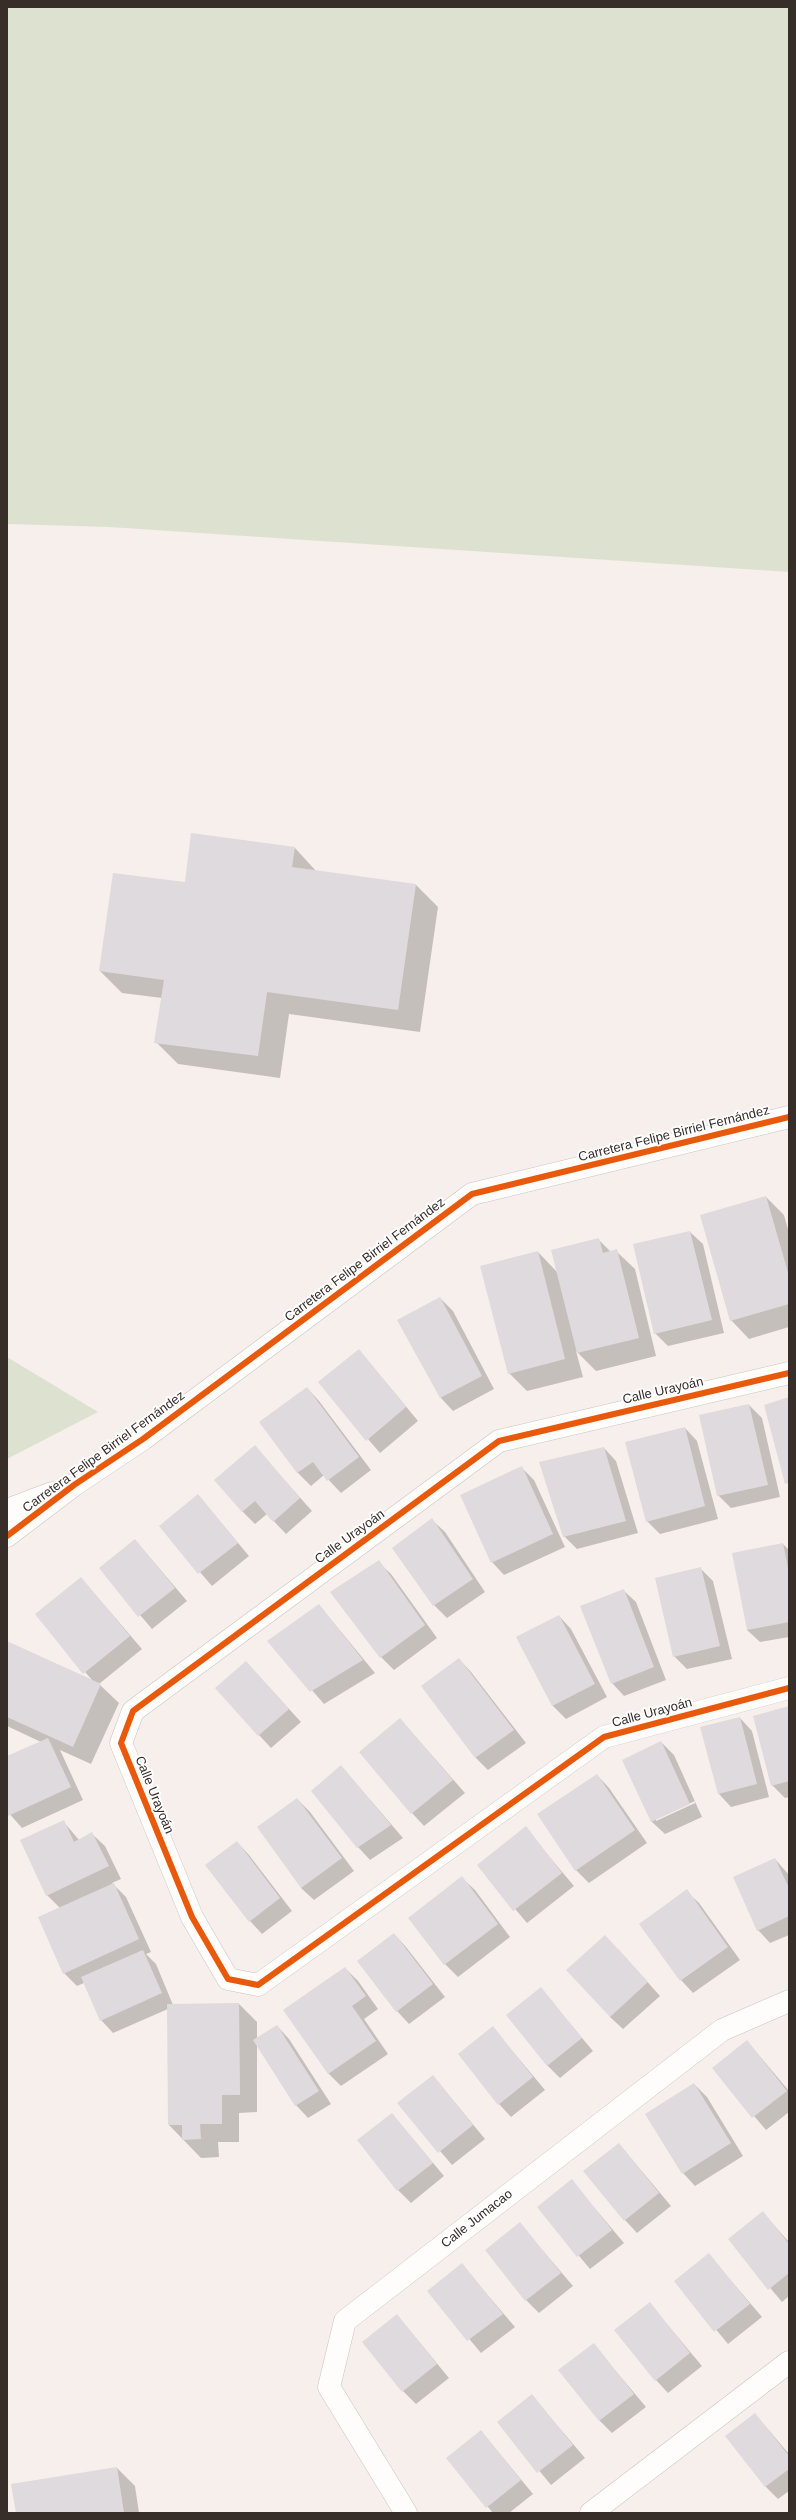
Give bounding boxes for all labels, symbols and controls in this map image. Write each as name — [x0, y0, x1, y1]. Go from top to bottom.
street label: Carretera Felipe Birriel Fernández — [577, 1103, 771, 1165]
street label: Carretera Felipe Birriel Fernández — [282, 1195, 448, 1325]
street label: Calle Urayoán — [621, 1374, 705, 1408]
street label: Carretera Felipe Birriel Fernández — [20, 1388, 188, 1516]
street label: Calle Urayoán — [312, 1506, 388, 1568]
street label: Calle Urayoán — [610, 1695, 694, 1731]
street label: Calle Urayoán — [131, 1754, 177, 1836]
street label: Calle Jumacao — [438, 2186, 516, 2252]

